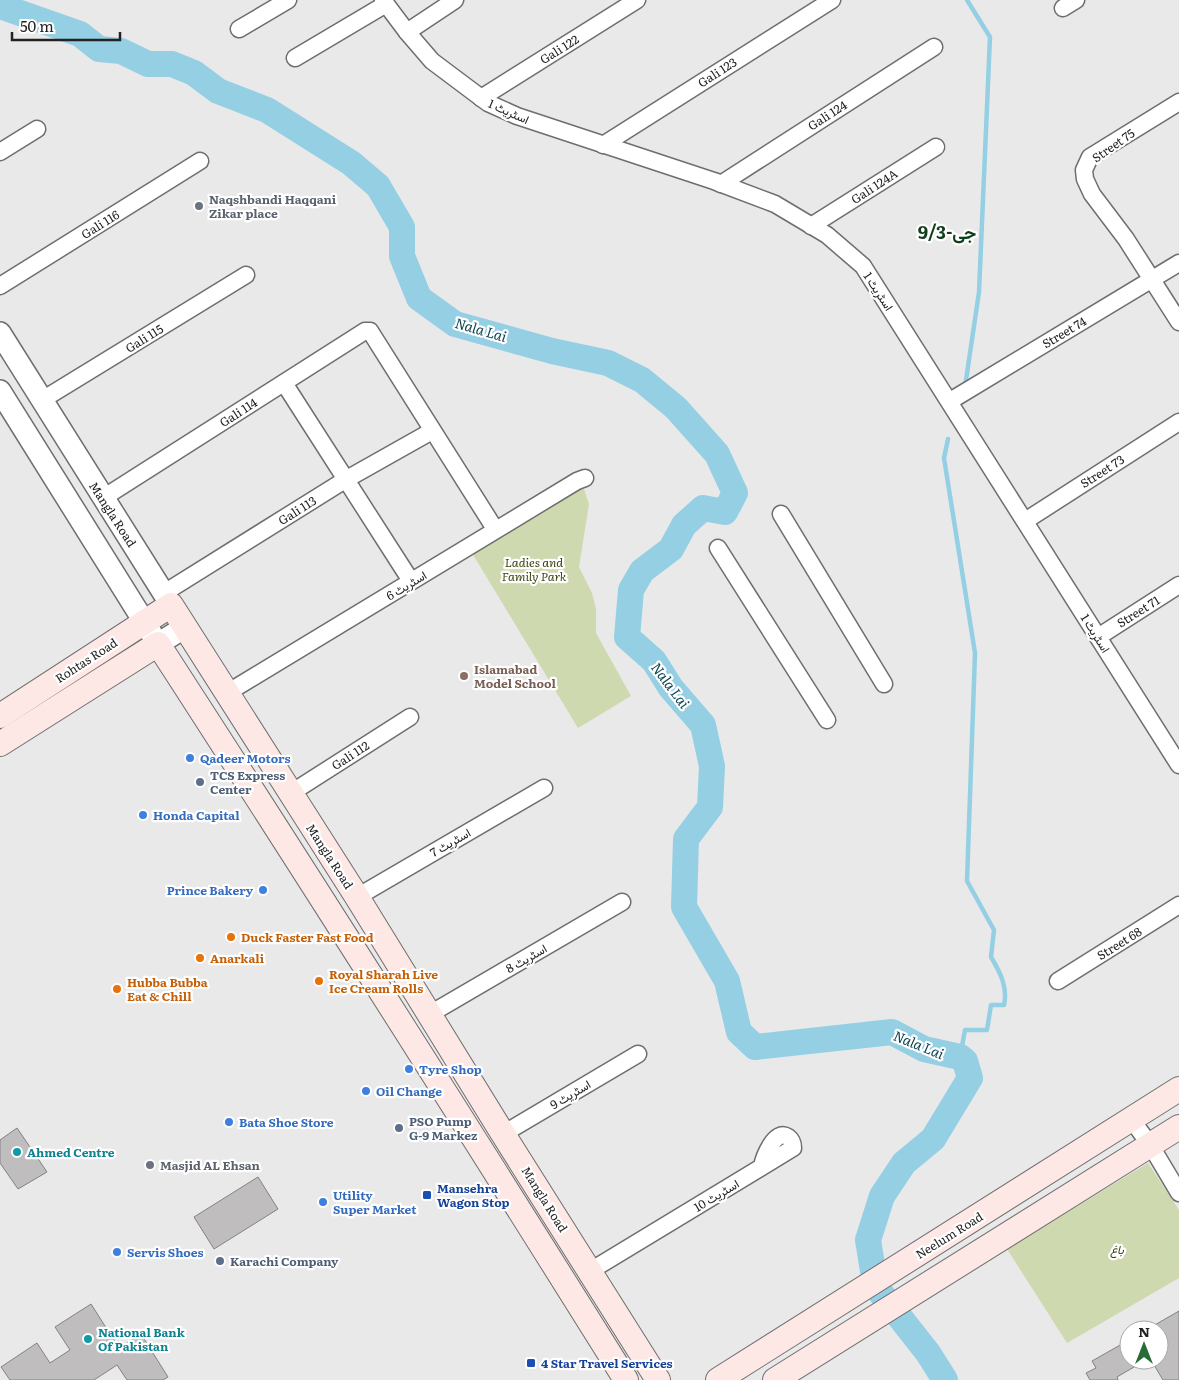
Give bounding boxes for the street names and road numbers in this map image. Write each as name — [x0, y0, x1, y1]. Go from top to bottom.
street label: Gali 122 — [536, 30, 582, 68]
street label: Gali 123 — [694, 53, 740, 91]
street label: اسٹریٹ 1 — [486, 94, 532, 128]
street label: Gali 124 — [804, 95, 850, 134]
street label: Street 75 — [1088, 124, 1138, 166]
street label: Gali 124A — [847, 164, 901, 208]
street label: Gali 116 — [77, 205, 123, 243]
street label: اسٹریٹ 1 — [860, 268, 898, 314]
street label: Street 74 — [1039, 312, 1090, 352]
street label: Gali 115 — [122, 319, 166, 357]
street label: Gali 114 — [216, 393, 261, 431]
street label: Street 73 — [1076, 450, 1128, 492]
street label: Mangla Road — [85, 478, 141, 551]
street label: Gali 113 — [274, 491, 320, 529]
street label: اسٹریٹ 6 — [382, 566, 430, 604]
street label: Street 71 — [1113, 591, 1163, 631]
street label: اسٹریٹ 1 — [1077, 610, 1115, 656]
street label: Rohtas Road — [51, 633, 121, 687]
street label: Gali 112 — [328, 736, 372, 774]
street label: Mangla Road — [302, 820, 358, 893]
street label: اسٹریٹ 7 — [426, 823, 474, 861]
street label: Street 68 — [1093, 922, 1145, 964]
street label: اسٹریٹ 8 — [502, 939, 550, 977]
street label: اسٹریٹ 9 — [546, 1075, 594, 1113]
street label: Mangla Road — [518, 1163, 573, 1236]
street label: اسٹریٹ 10 — [690, 1174, 742, 1216]
street label: Neelum Road — [912, 1207, 987, 1263]

